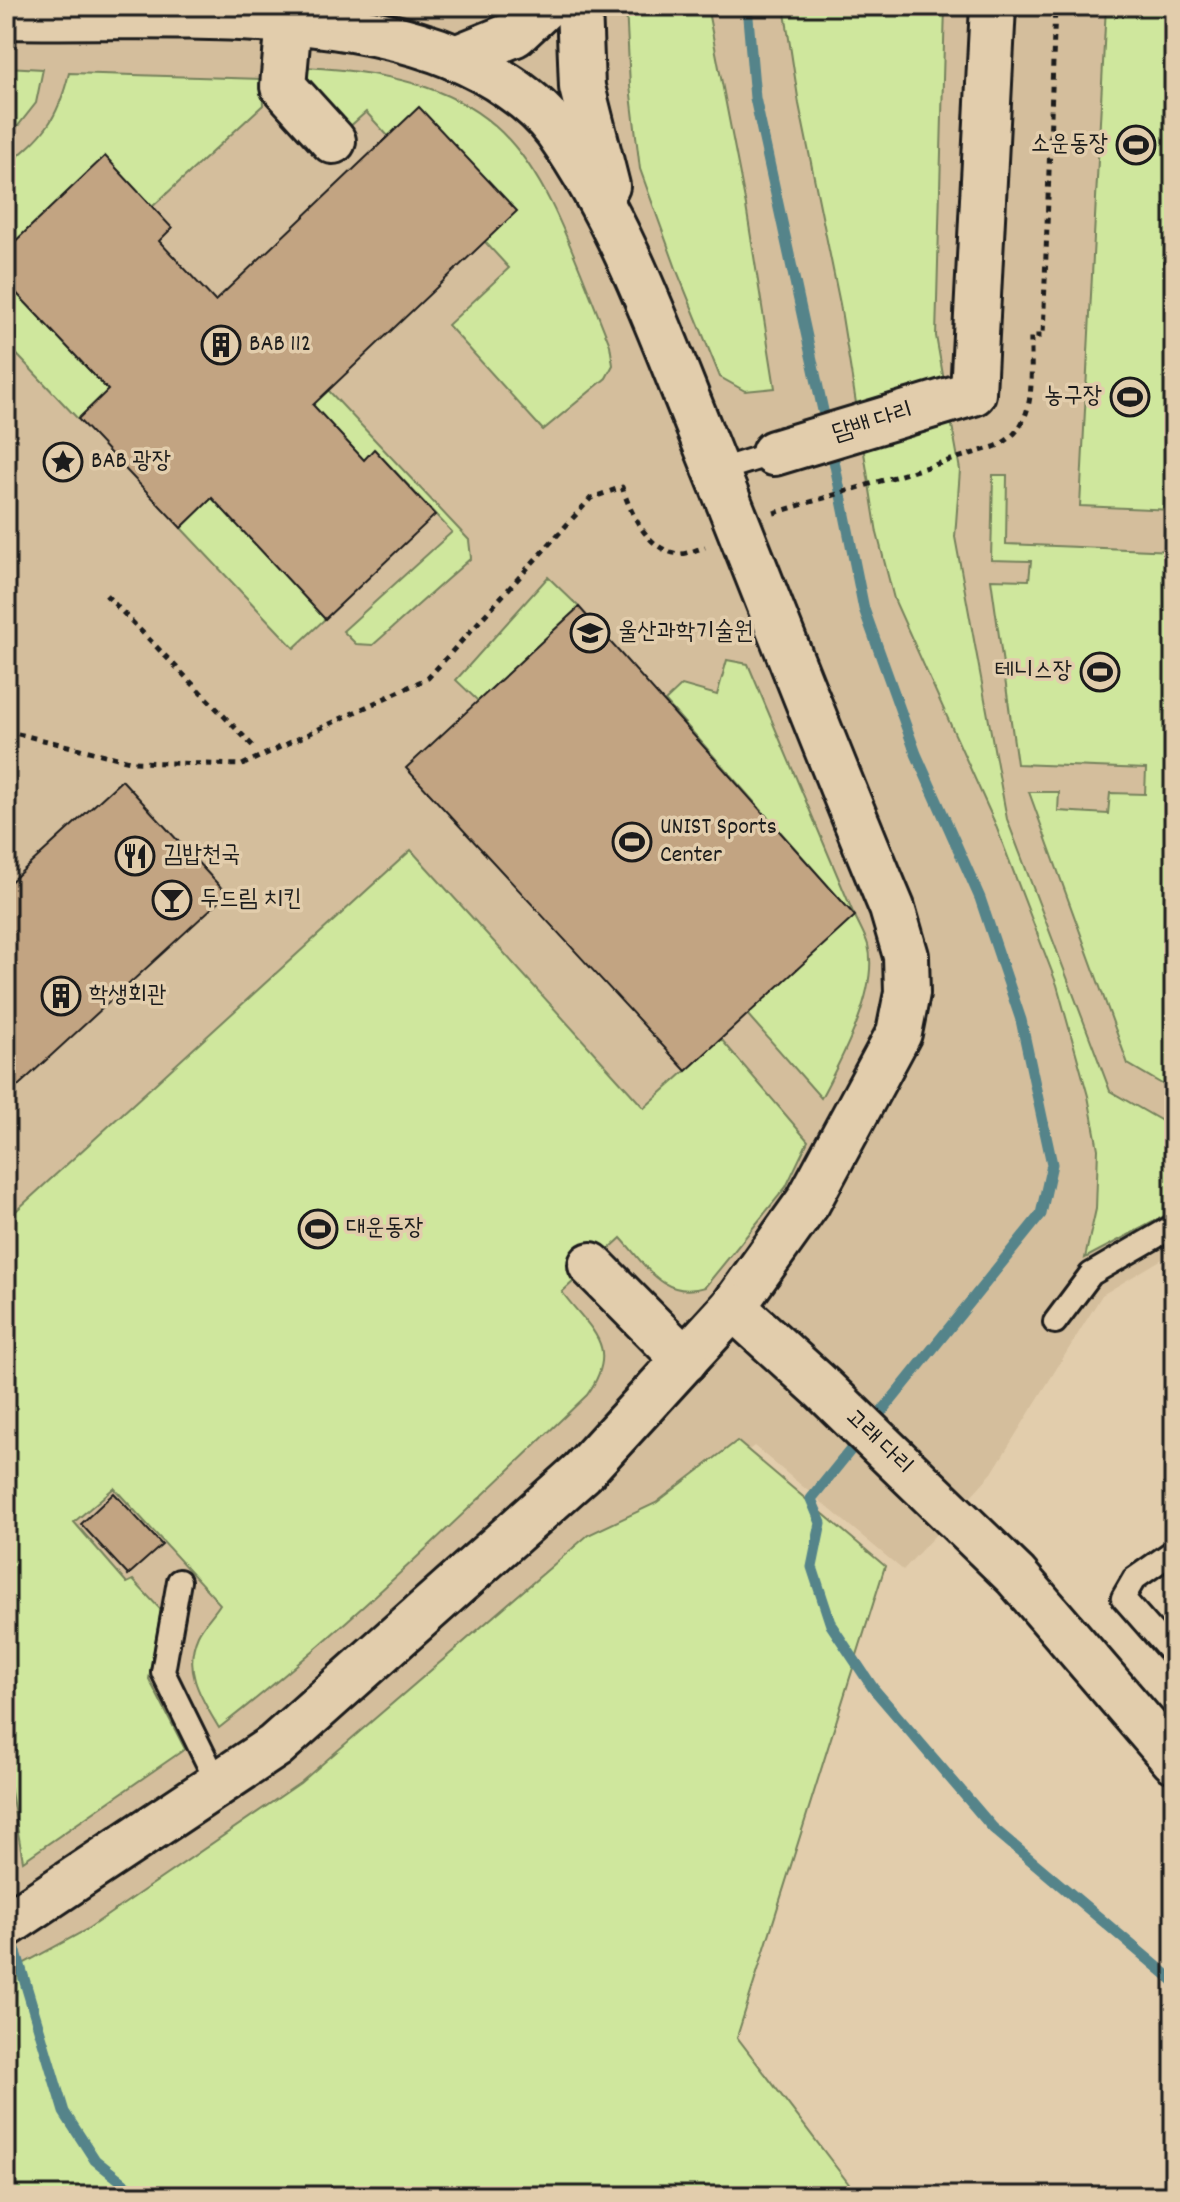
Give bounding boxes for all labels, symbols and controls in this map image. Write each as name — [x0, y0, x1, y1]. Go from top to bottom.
sports icon: 소운동장 — [1115, 124, 1157, 166]
place label: 소운동장 — [1031, 128, 1108, 162]
building icon: BAB 112 — [200, 324, 242, 366]
place label: BAB 112 — [249, 328, 311, 362]
sports icon: 농구장 — [1109, 376, 1151, 418]
place label: 농구장 — [1044, 380, 1102, 414]
street label: 담배 다리 — [828, 395, 918, 451]
place icon: BAB 광장 — [42, 441, 84, 483]
place label: BAB 광장 — [91, 445, 171, 479]
school or university icon: 울산과학기술원 — [569, 612, 611, 654]
place label: 울산과학기술원 — [618, 616, 753, 650]
sports icon: 테니스장 — [1079, 651, 1121, 693]
place label: 테니스장 — [995, 655, 1072, 689]
place label: UNIST Sports Center — [660, 811, 777, 873]
sports icon: UNIST Sports Center — [611, 821, 653, 863]
restaurant icon: 김밥천국 — [114, 835, 156, 877]
place label: 김밥천국 — [163, 839, 240, 873]
bar icon: 두드림 치킨 — [151, 879, 193, 921]
place label: 두드림 치킨 — [200, 883, 302, 917]
building icon: 학생회관 — [40, 975, 82, 1017]
place label: 학생회관 — [89, 979, 166, 1013]
sports icon: 대운동장 — [297, 1208, 339, 1250]
place label: 대운동장 — [346, 1212, 423, 1246]
street label: 고래 다리 — [836, 1402, 920, 1484]

